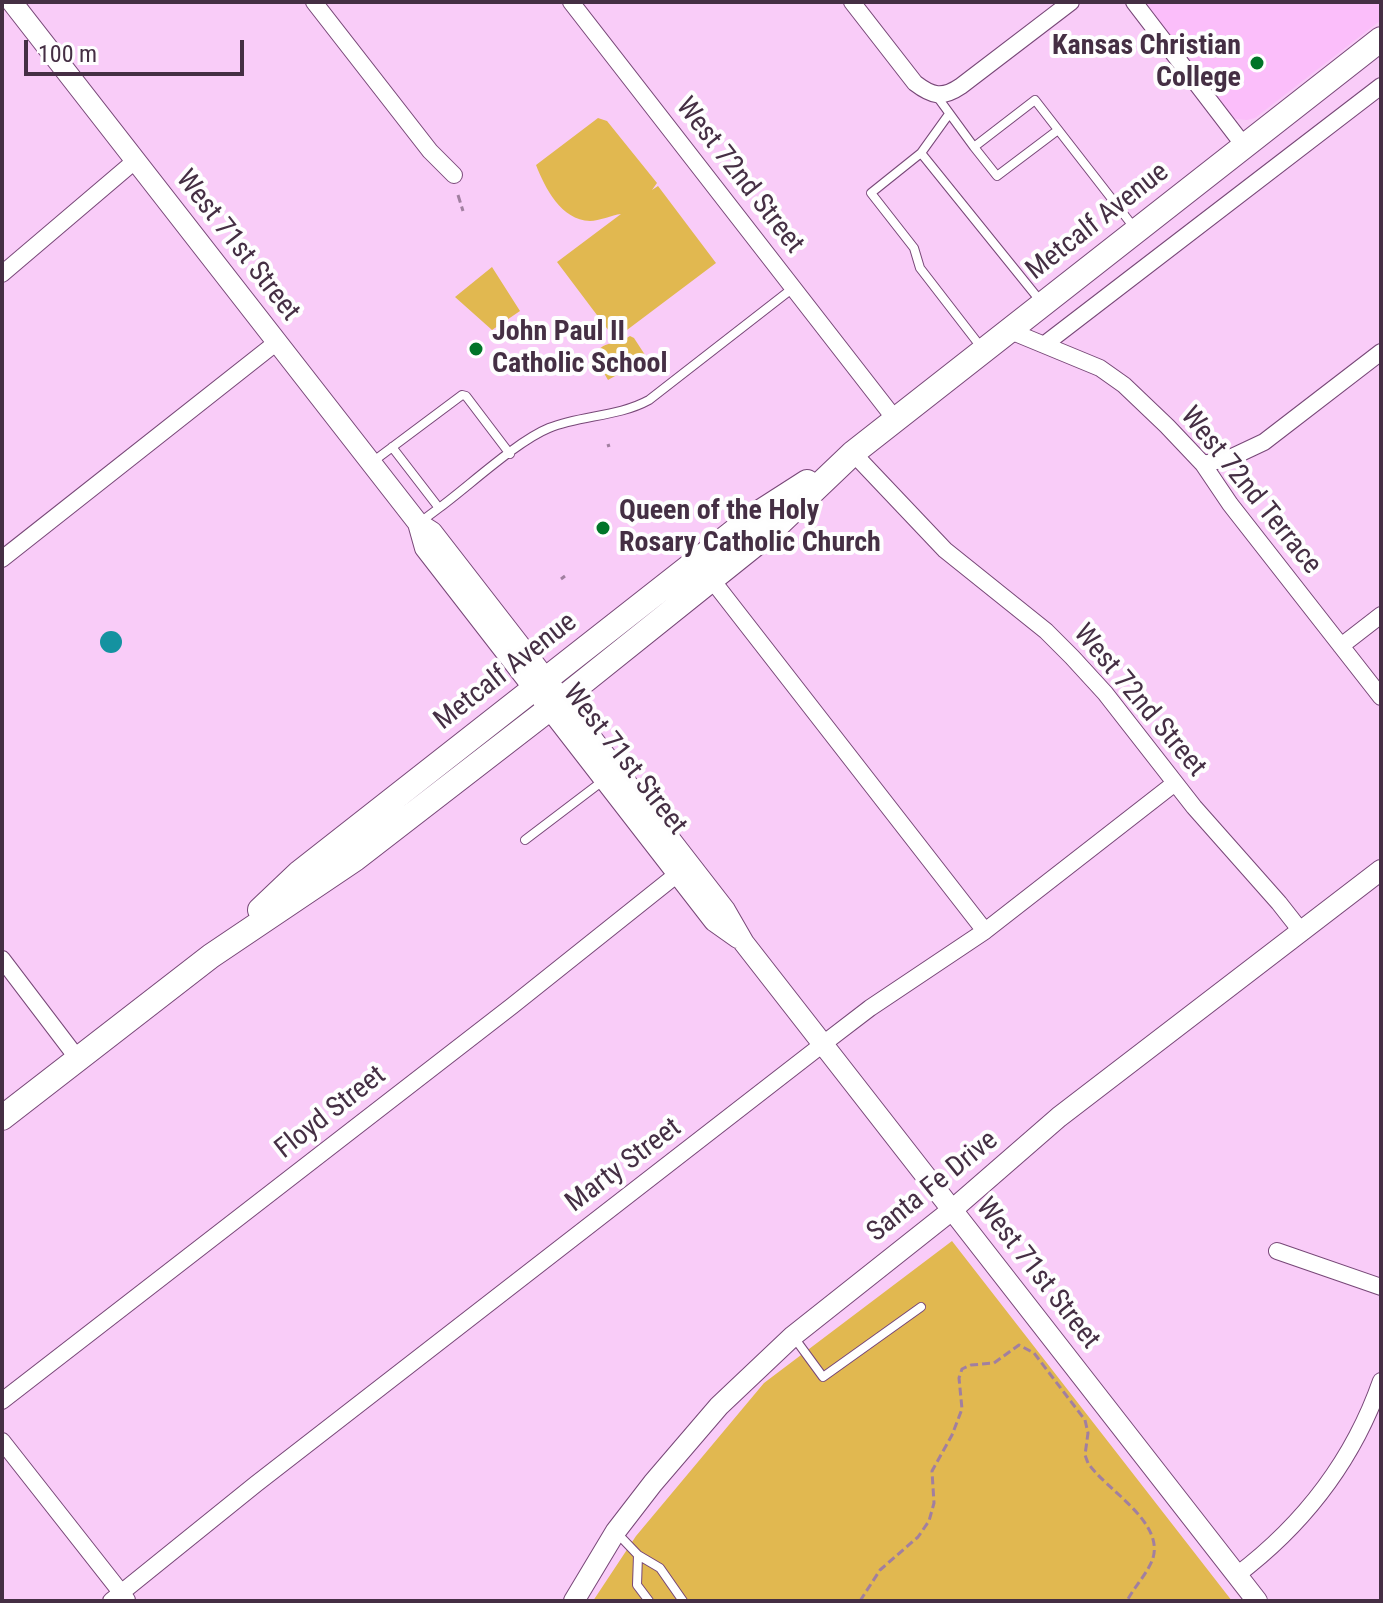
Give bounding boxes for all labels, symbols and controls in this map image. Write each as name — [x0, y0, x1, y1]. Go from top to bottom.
scale bar — [28, 24, 248, 74]
place label: Kansas Christian College — [1052, 30, 1241, 96]
text: 100 m — [38, 40, 97, 68]
marker: Kansas Christian College — [1248, 54, 1266, 72]
street label: West 72nd Street — [668, 91, 810, 261]
street label: Metcalf Avenue — [1020, 156, 1176, 288]
street label: West 71st Street — [168, 164, 306, 328]
place label: John Paul II Catholic School — [492, 316, 668, 382]
marker: John Paul II Catholic School — [467, 340, 485, 358]
street label: West 72nd Terrace — [1172, 401, 1328, 581]
place label: Queen of the Holy Rosary Catholic Church — [619, 495, 881, 561]
marker: Queen of the Holy Rosary Catholic Church — [594, 519, 612, 537]
street label: Metcalf Avenue — [428, 606, 584, 738]
street label: West 72nd Street — [1066, 618, 1212, 784]
street label: West 71st Street — [555, 678, 693, 842]
street label: Floyd Street — [269, 1059, 393, 1167]
street label: Marty Street — [560, 1112, 688, 1220]
street label: Santa Fe Drive — [861, 1124, 1005, 1250]
street label: West 71st Street — [968, 1192, 1106, 1356]

